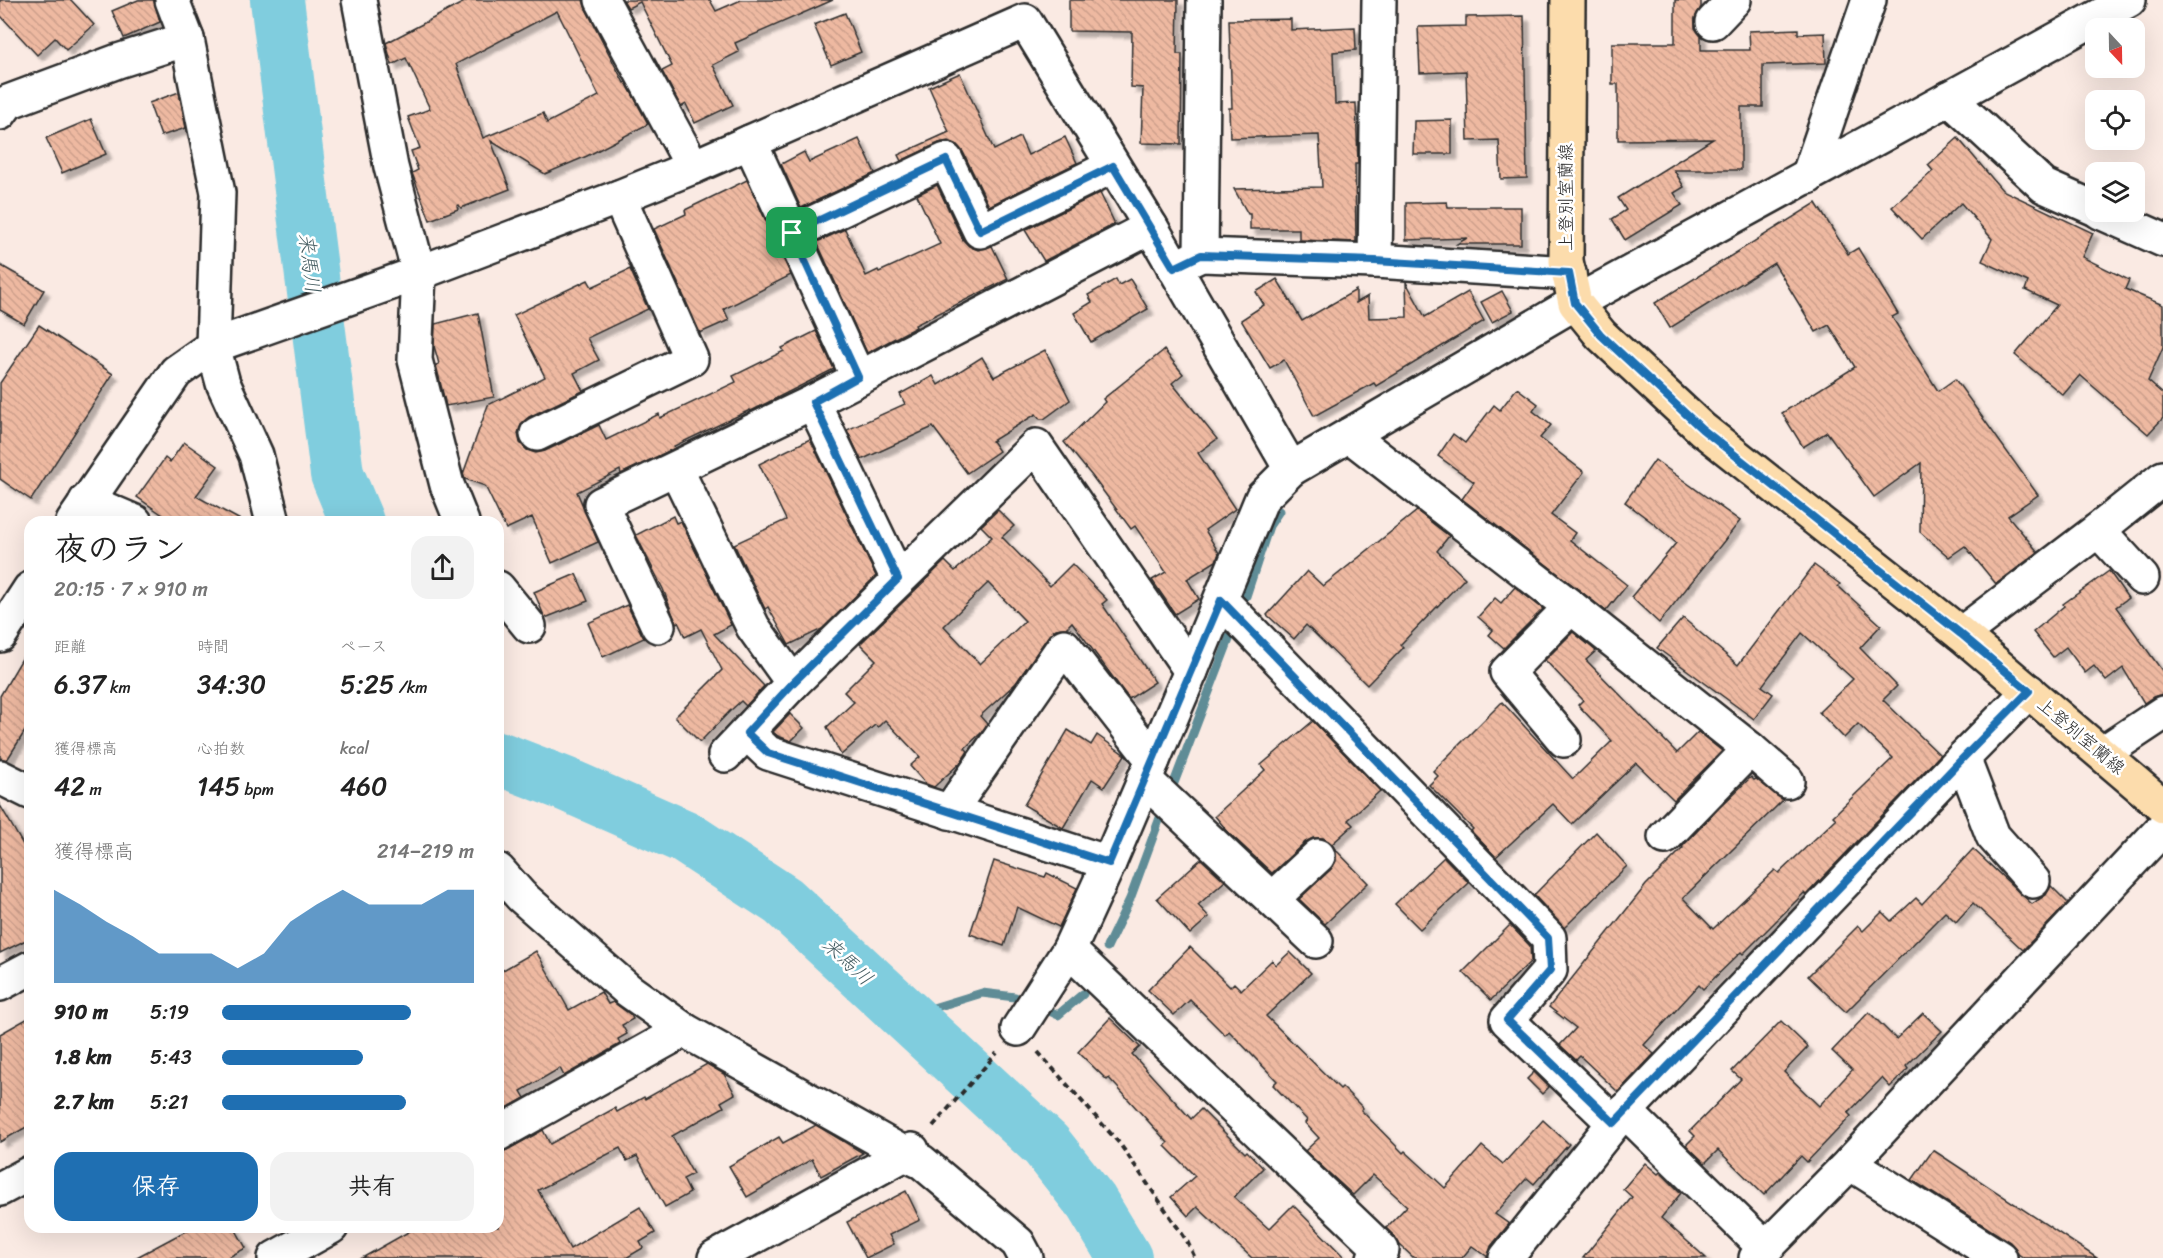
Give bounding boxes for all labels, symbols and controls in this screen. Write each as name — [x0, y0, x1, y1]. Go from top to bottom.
north arrow — [2085, 18, 2145, 78]
map controls — [2085, 18, 2145, 222]
button: locate — [2085, 90, 2145, 150]
street label: 上登別室蘭線 — [1550, 143, 1582, 251]
button: layers — [2085, 162, 2145, 222]
pin — [766, 207, 817, 258]
icon: arrive — [775, 216, 808, 249]
water label: 来馬川 — [288, 231, 331, 295]
text: 夜のラン — [54, 520, 186, 578]
button: share — [411, 536, 474, 599]
text: 20:15 · 7 × 910 m — [54, 572, 208, 607]
text: 距離 — [54, 632, 86, 661]
text: 時間 — [197, 632, 229, 661]
text: ペース — [340, 632, 387, 661]
text: 6.37 — [54, 661, 106, 707]
text: 34:30 — [197, 661, 266, 707]
text: 5:25 — [340, 661, 395, 707]
text: km — [106, 673, 131, 702]
text: /km — [395, 673, 428, 702]
street label: 上登別室蘭線 — [2029, 689, 2133, 783]
text: 獲得標高 — [54, 734, 118, 763]
text: 心拍数 — [197, 734, 245, 763]
text: kcal — [340, 734, 369, 763]
text: 42 — [54, 763, 85, 809]
text: 145 — [197, 763, 240, 809]
text: 460 — [340, 763, 387, 809]
text: m — [85, 775, 102, 804]
text: bpm — [240, 775, 274, 804]
text: 獲得標高 — [54, 834, 134, 869]
text: 214–219 m — [377, 834, 474, 869]
water label: 来馬川 — [814, 928, 882, 995]
text: 910 m — [54, 995, 108, 1030]
text: 5:19 — [150, 995, 189, 1030]
text: 1.8 km — [54, 1040, 112, 1075]
text: 5:43 — [150, 1040, 192, 1075]
text: 2.7 km — [54, 1085, 114, 1120]
text: 5:21 — [150, 1085, 188, 1120]
button: 保存 — [54, 1152, 258, 1221]
button: 共有 — [270, 1152, 474, 1221]

